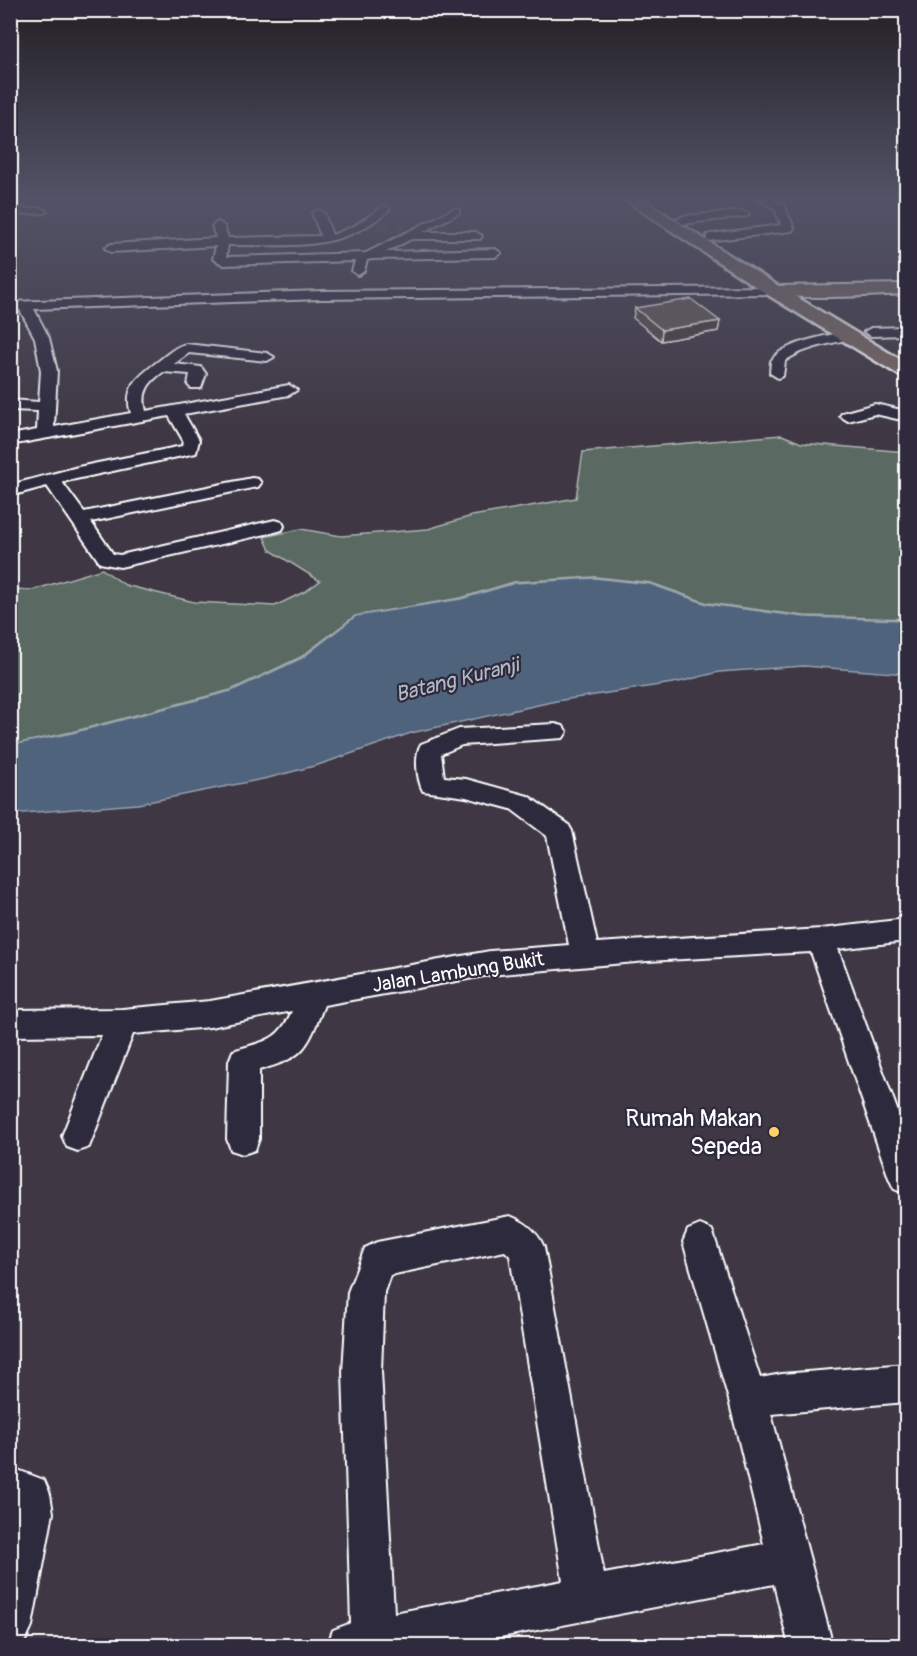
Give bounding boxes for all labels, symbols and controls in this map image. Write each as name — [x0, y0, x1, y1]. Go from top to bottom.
water label: Batang Kuranji — [393, 651, 525, 708]
street label: Jalan Lambung Bukit — [370, 946, 546, 998]
place label: Rumah Makan Sepeda — [625, 1104, 762, 1161]
marker: Rumah Makan Sepeda — [767, 1125, 781, 1139]

